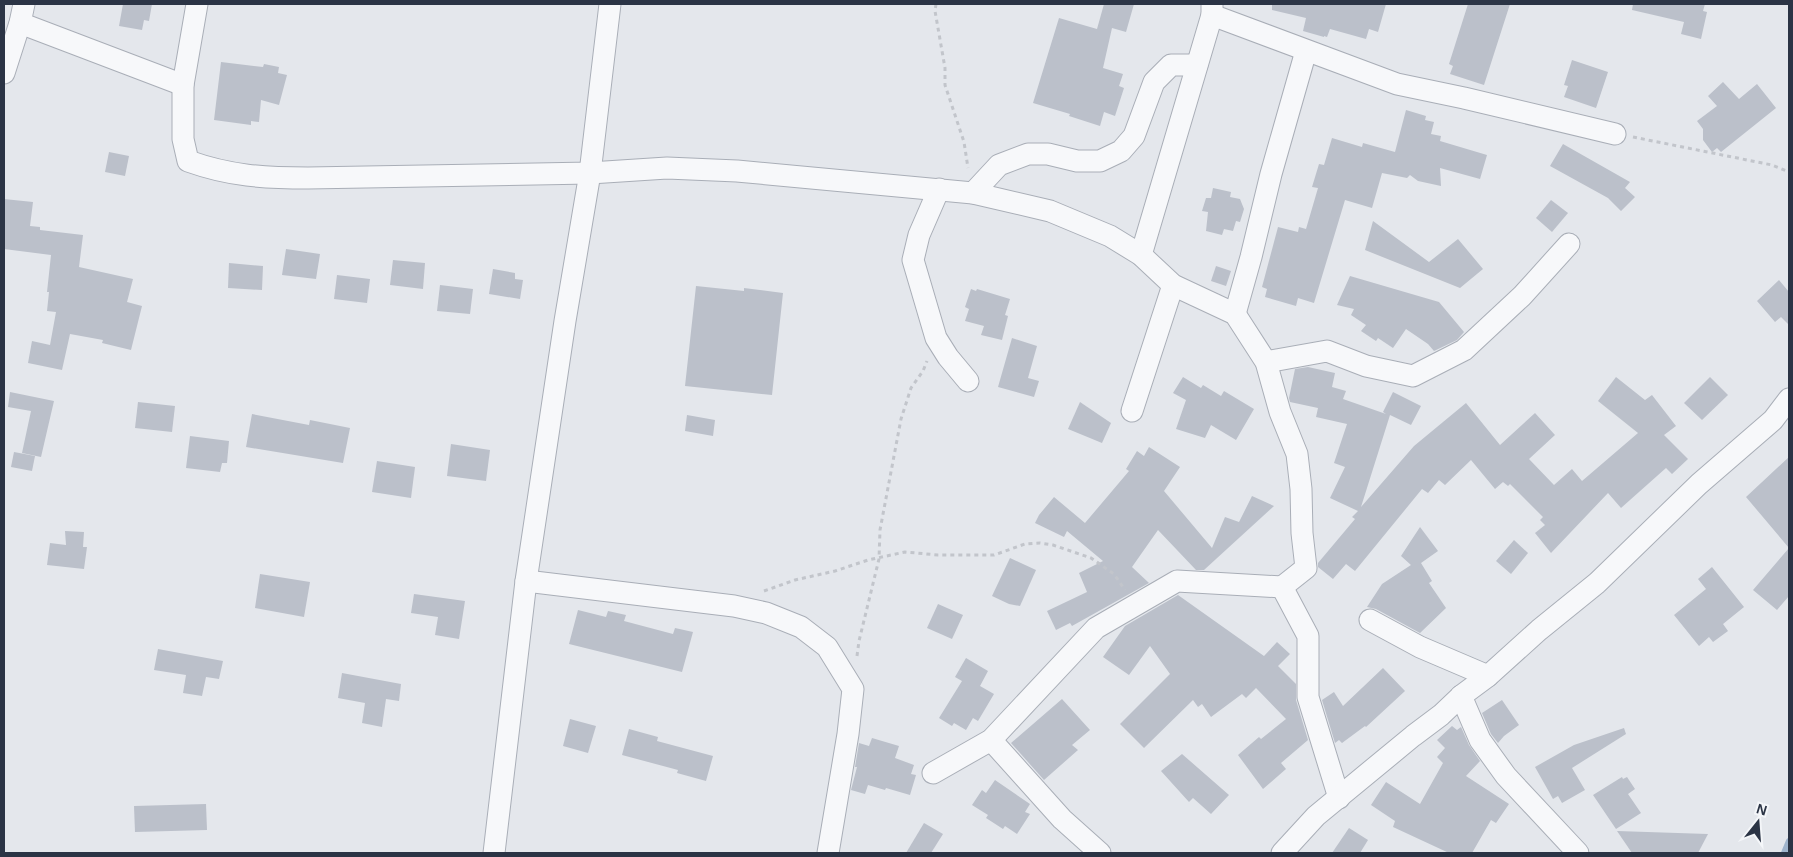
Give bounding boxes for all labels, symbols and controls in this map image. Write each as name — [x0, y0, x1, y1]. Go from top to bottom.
north arrow — [1733, 797, 1783, 847]
text: N — [1755, 800, 1769, 819]

